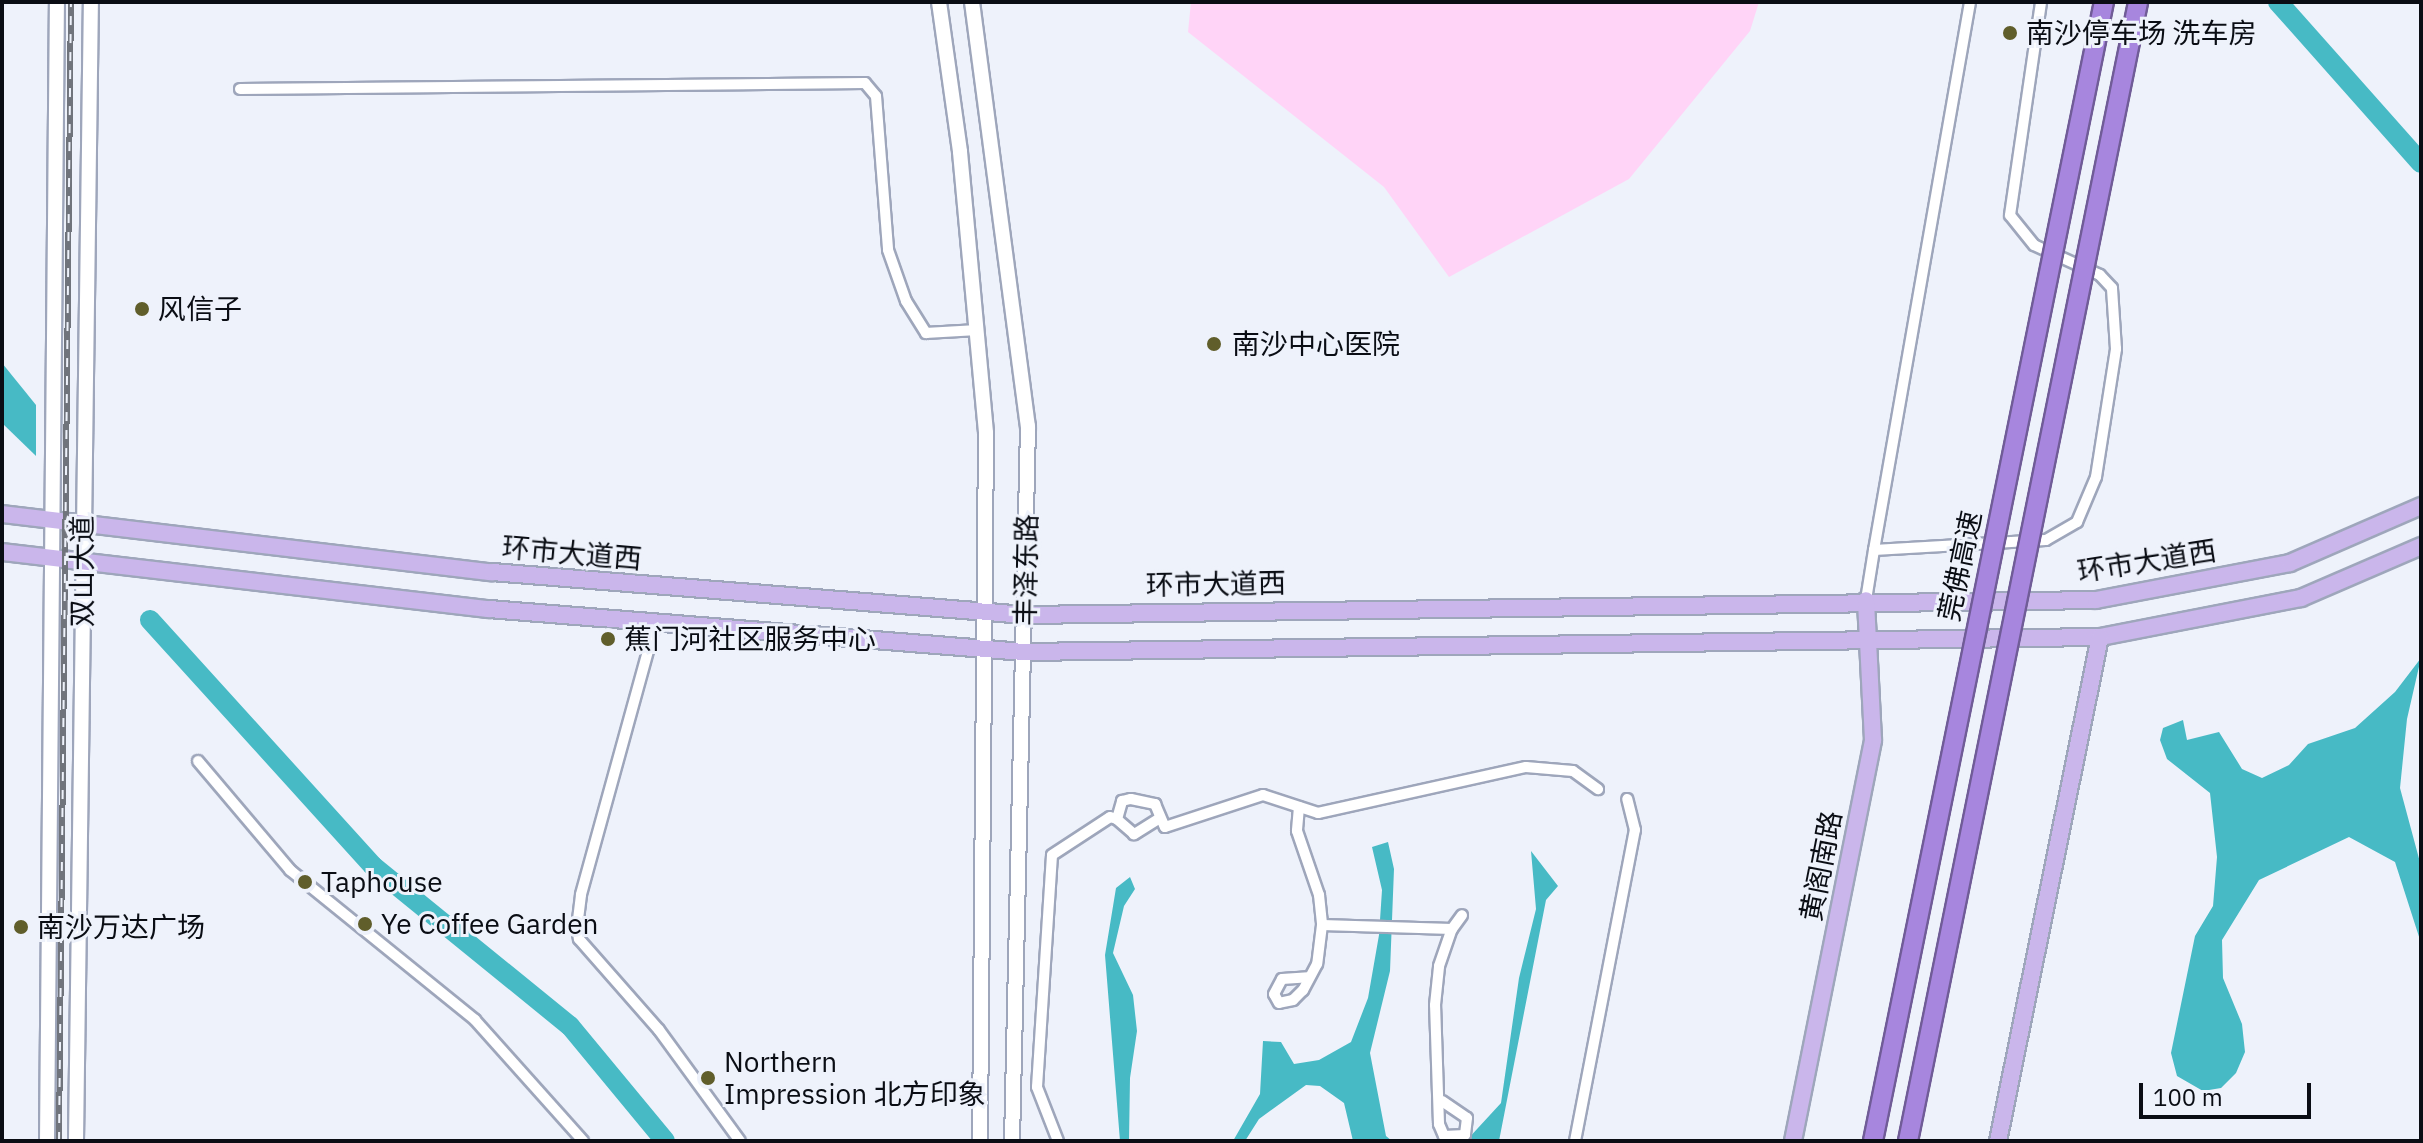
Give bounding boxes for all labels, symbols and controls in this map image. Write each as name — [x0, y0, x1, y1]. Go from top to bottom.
place label: 南沙停车场 洗车房 — [2026, 16, 2257, 50]
marker: 南沙停车场 洗车房 — [2001, 24, 2019, 42]
place label: 风信子 — [158, 292, 242, 326]
marker: 风信子 — [133, 300, 151, 318]
place label: 南沙中心医院 — [1232, 327, 1400, 361]
marker: 南沙中心医院 — [1203, 333, 1225, 355]
street label: 莞佛高速 — [1932, 508, 1988, 624]
street label: 丰泽东路 — [1008, 514, 1044, 626]
street label: 双山大道 — [65, 515, 99, 627]
street label: 环市大道西 — [501, 530, 643, 576]
street label: 环市大道西 — [2075, 533, 2219, 589]
street label: 环市大道西 — [1146, 566, 1286, 602]
place label: 蕉门河社区服务中心 — [624, 622, 876, 656]
marker: 蕉门河社区服务中心 — [599, 630, 617, 648]
street label: 黄阁南路 — [1794, 808, 1848, 924]
place label: Taphouse — [321, 865, 443, 899]
marker: Taphouse — [296, 873, 314, 891]
place label: Ye Coffee Garden — [381, 907, 599, 941]
place label: 南沙万达广场 — [37, 910, 205, 944]
marker: Ye Coffee Garden — [356, 915, 374, 933]
marker: 南沙万达广场 — [12, 918, 30, 936]
place label: Northern Impression 北方印象 — [724, 1045, 986, 1111]
scale bar — [2143, 1067, 2315, 1117]
marker: Northern Impression 北方印象 — [699, 1069, 717, 1087]
text: 100 m — [2153, 1081, 2223, 1113]

